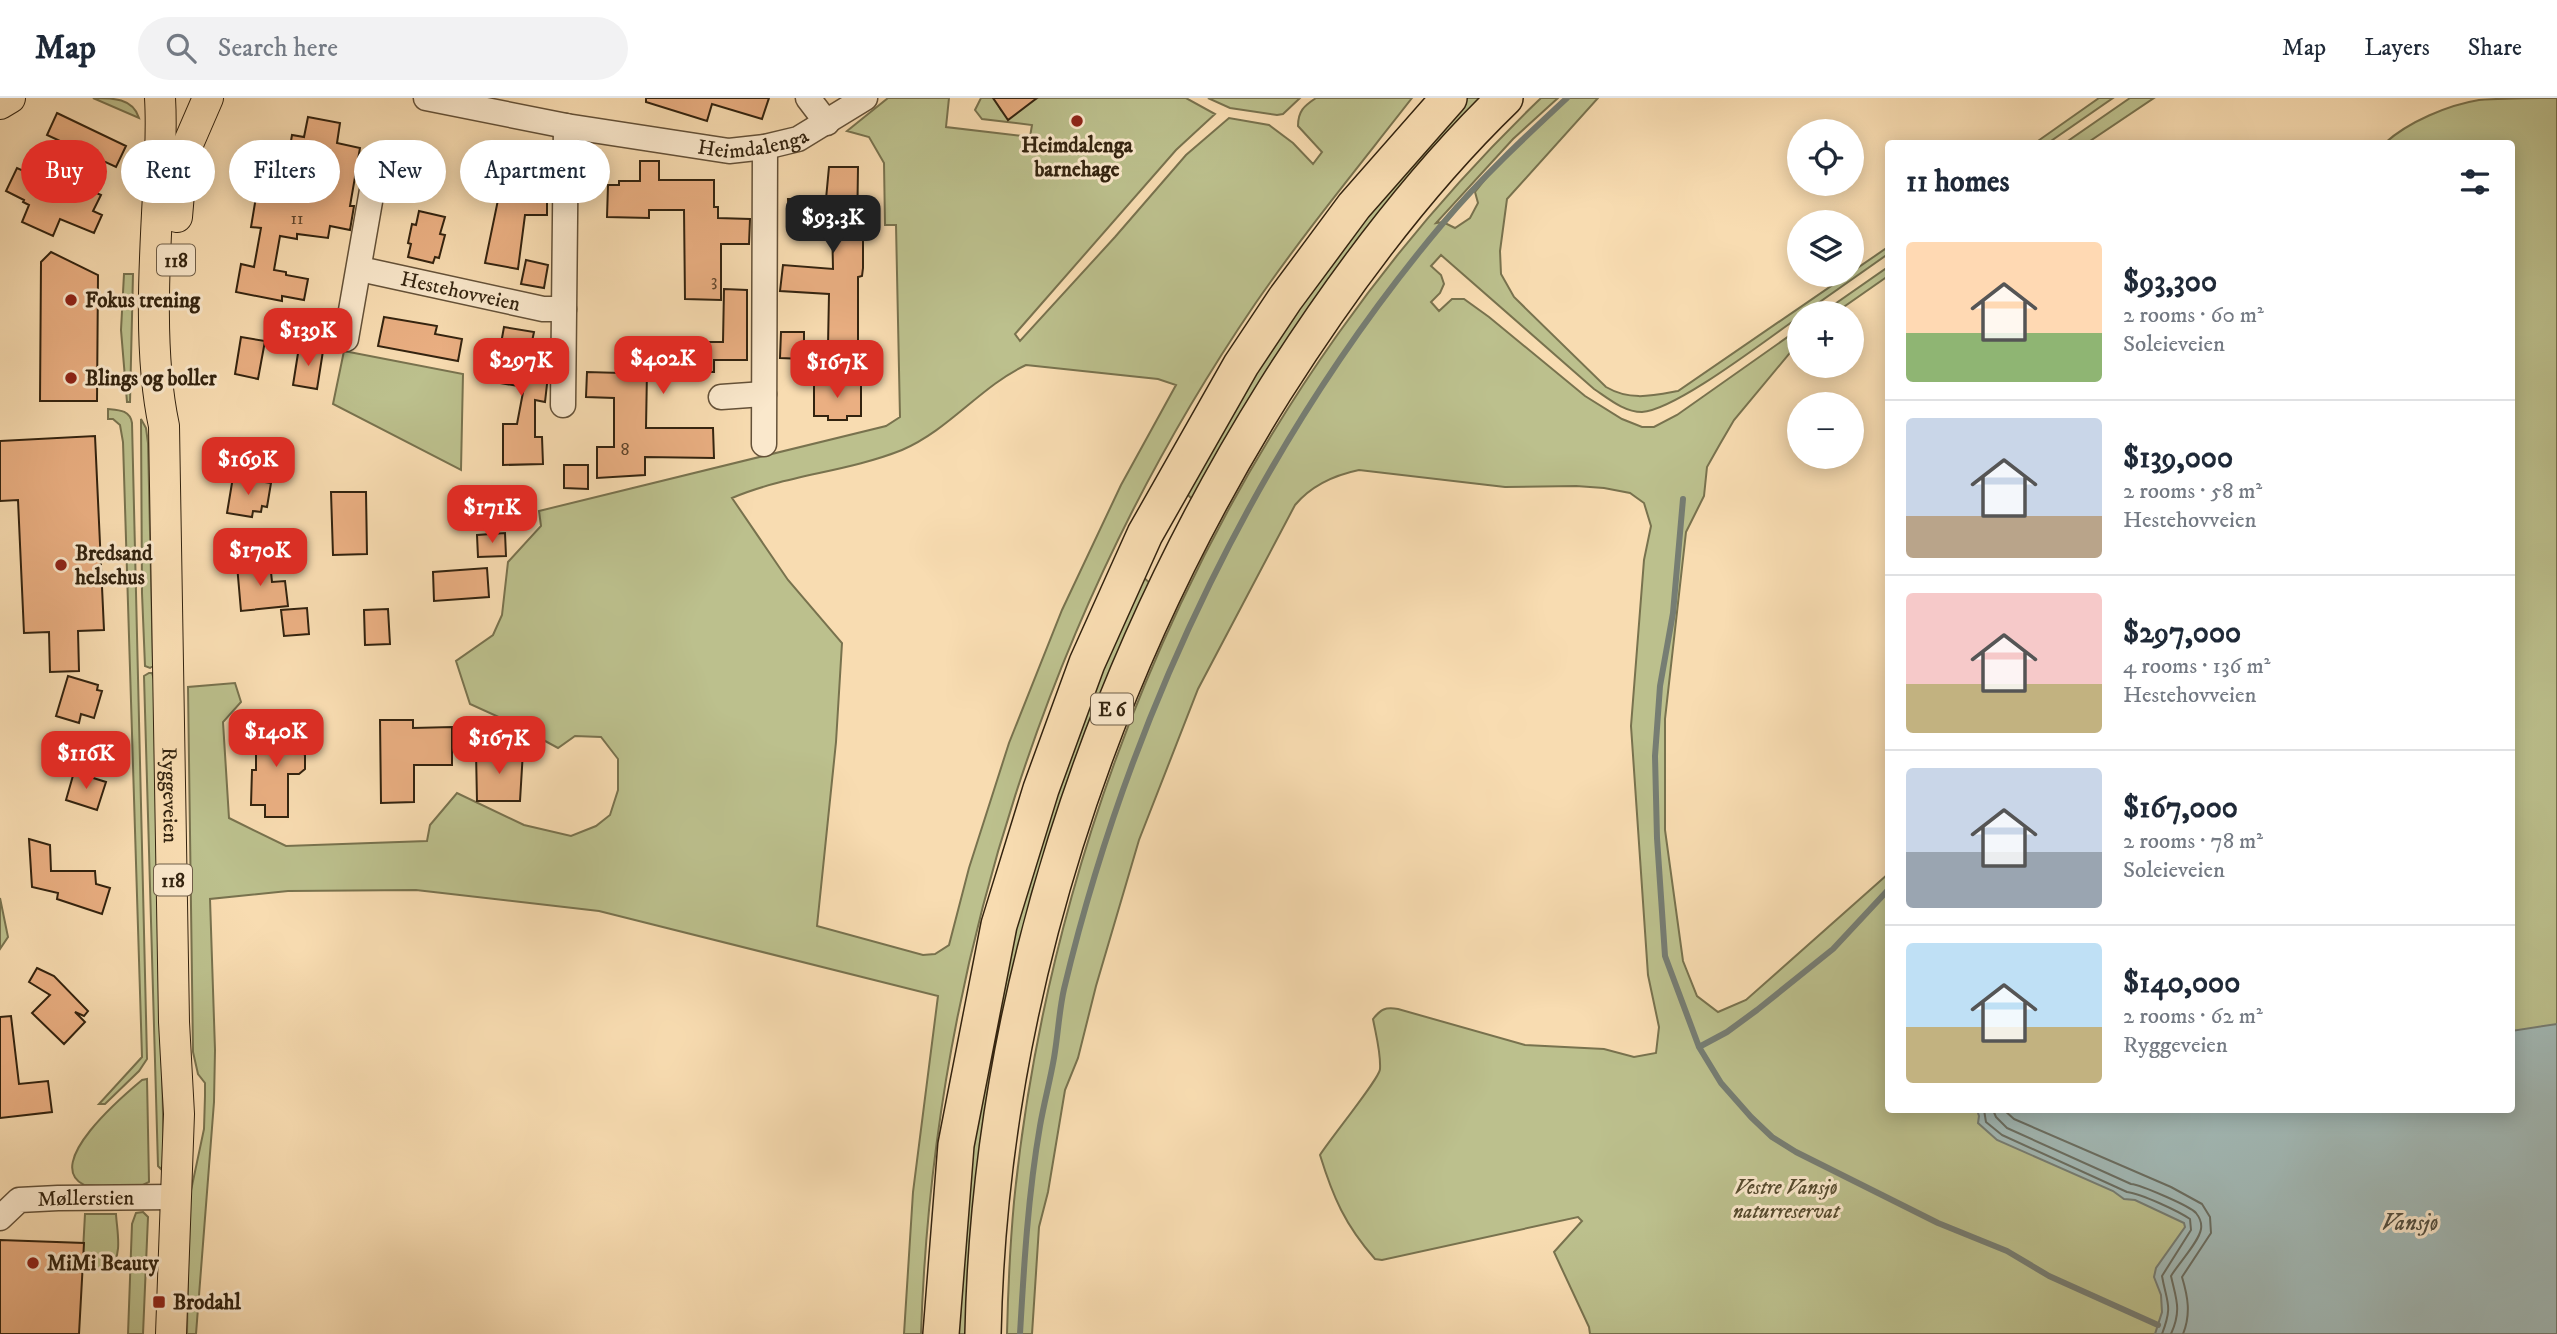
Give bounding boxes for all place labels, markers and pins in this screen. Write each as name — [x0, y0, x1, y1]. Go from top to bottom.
marker: Heimdalenga barnehage — [1069, 113, 1085, 129]
place label: Heimdalenga barnehage — [1021, 133, 1134, 183]
pin: $93.3K — [776, 195, 890, 255]
place label: Fokus trening — [85, 288, 201, 314]
marker: Fokus trening — [63, 292, 79, 308]
pin: $139K — [259, 308, 357, 368]
pin: $402K — [614, 336, 712, 396]
pin: $297K — [472, 338, 570, 398]
pin: $167K — [788, 341, 886, 400]
place label: Blings og boller — [85, 366, 218, 392]
marker: Blings og boller — [63, 370, 79, 386]
pin: $169K — [199, 438, 297, 497]
pin: $171K — [443, 486, 541, 545]
pin: $170K — [211, 528, 309, 588]
place label: Bredsand helsehus — [74, 541, 153, 591]
marker: Bredsand helsehus — [53, 557, 69, 573]
pin: $140K — [227, 710, 325, 769]
pin: $167K — [450, 716, 548, 776]
pin: $116K — [37, 732, 135, 791]
place label: MiMi Beauty — [47, 1251, 159, 1277]
marker: MiMi Beauty — [25, 1255, 41, 1271]
place label: Brodahl — [173, 1290, 242, 1316]
marker: Brodahl — [151, 1294, 167, 1310]

